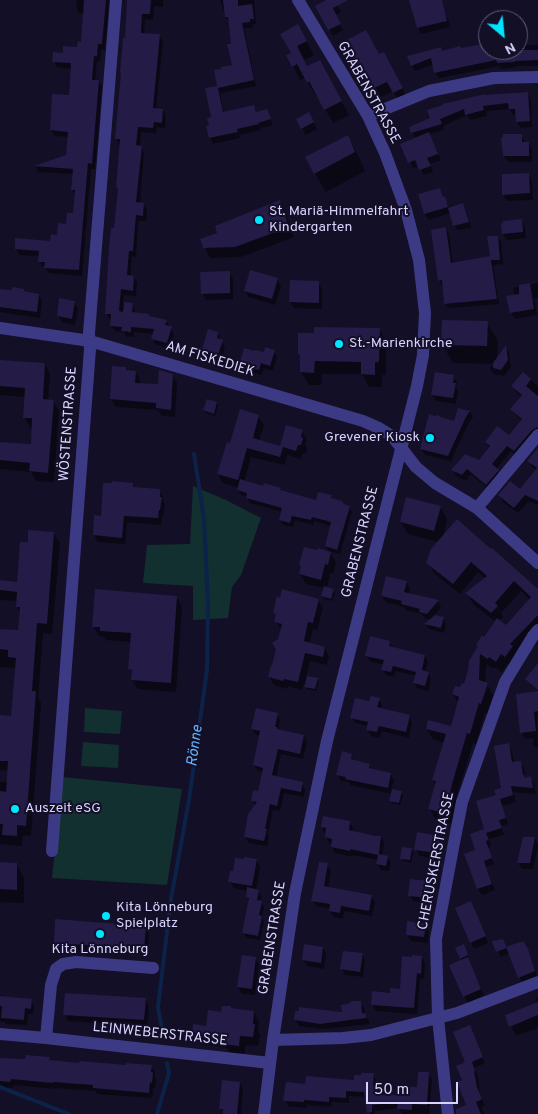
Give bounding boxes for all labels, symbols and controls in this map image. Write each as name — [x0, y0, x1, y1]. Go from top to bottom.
north arrow — [478, 10, 528, 60]
text: N — [501, 38, 518, 58]
street label: GRABENSTRASSE — [333, 39, 403, 147]
place label: St. Mariä-Himmelfahrt Kindergarten — [269, 204, 408, 236]
marker: St. Mariä-Himmelfahrt Kindergarten — [253, 214, 265, 226]
place label: St.-Marienkirche — [349, 336, 452, 352]
street label: AM FISKEDIEK — [163, 338, 257, 382]
marker: St.-Marienkirche — [333, 338, 345, 350]
street label: WÖSTENSTRASSE — [57, 366, 81, 482]
place label: Grevener Kiosk — [324, 430, 420, 446]
marker: Grevener Kiosk — [424, 432, 436, 444]
street label: GRABENSTRASSE — [339, 484, 383, 600]
water label: Rönne — [184, 724, 208, 768]
street label: CHERUSKERSTRASSE — [415, 791, 459, 931]
place label: Auszeit eSG — [25, 801, 101, 817]
marker: Auszeit eSG — [9, 803, 21, 815]
street label: GRABENSTRASSE — [256, 880, 290, 996]
place label: Kita Lönneburg Spielplatz — [116, 900, 213, 932]
marker: Kita Lönneburg Spielplatz — [100, 910, 112, 922]
marker: Kita Lönneburg — [94, 928, 106, 940]
place label: Kita Lönneburg — [52, 942, 148, 958]
street label: LEINWEBERSTRASSE — [92, 1020, 228, 1050]
scale bar — [368, 1072, 460, 1104]
text: 50 m — [374, 1081, 409, 1100]

